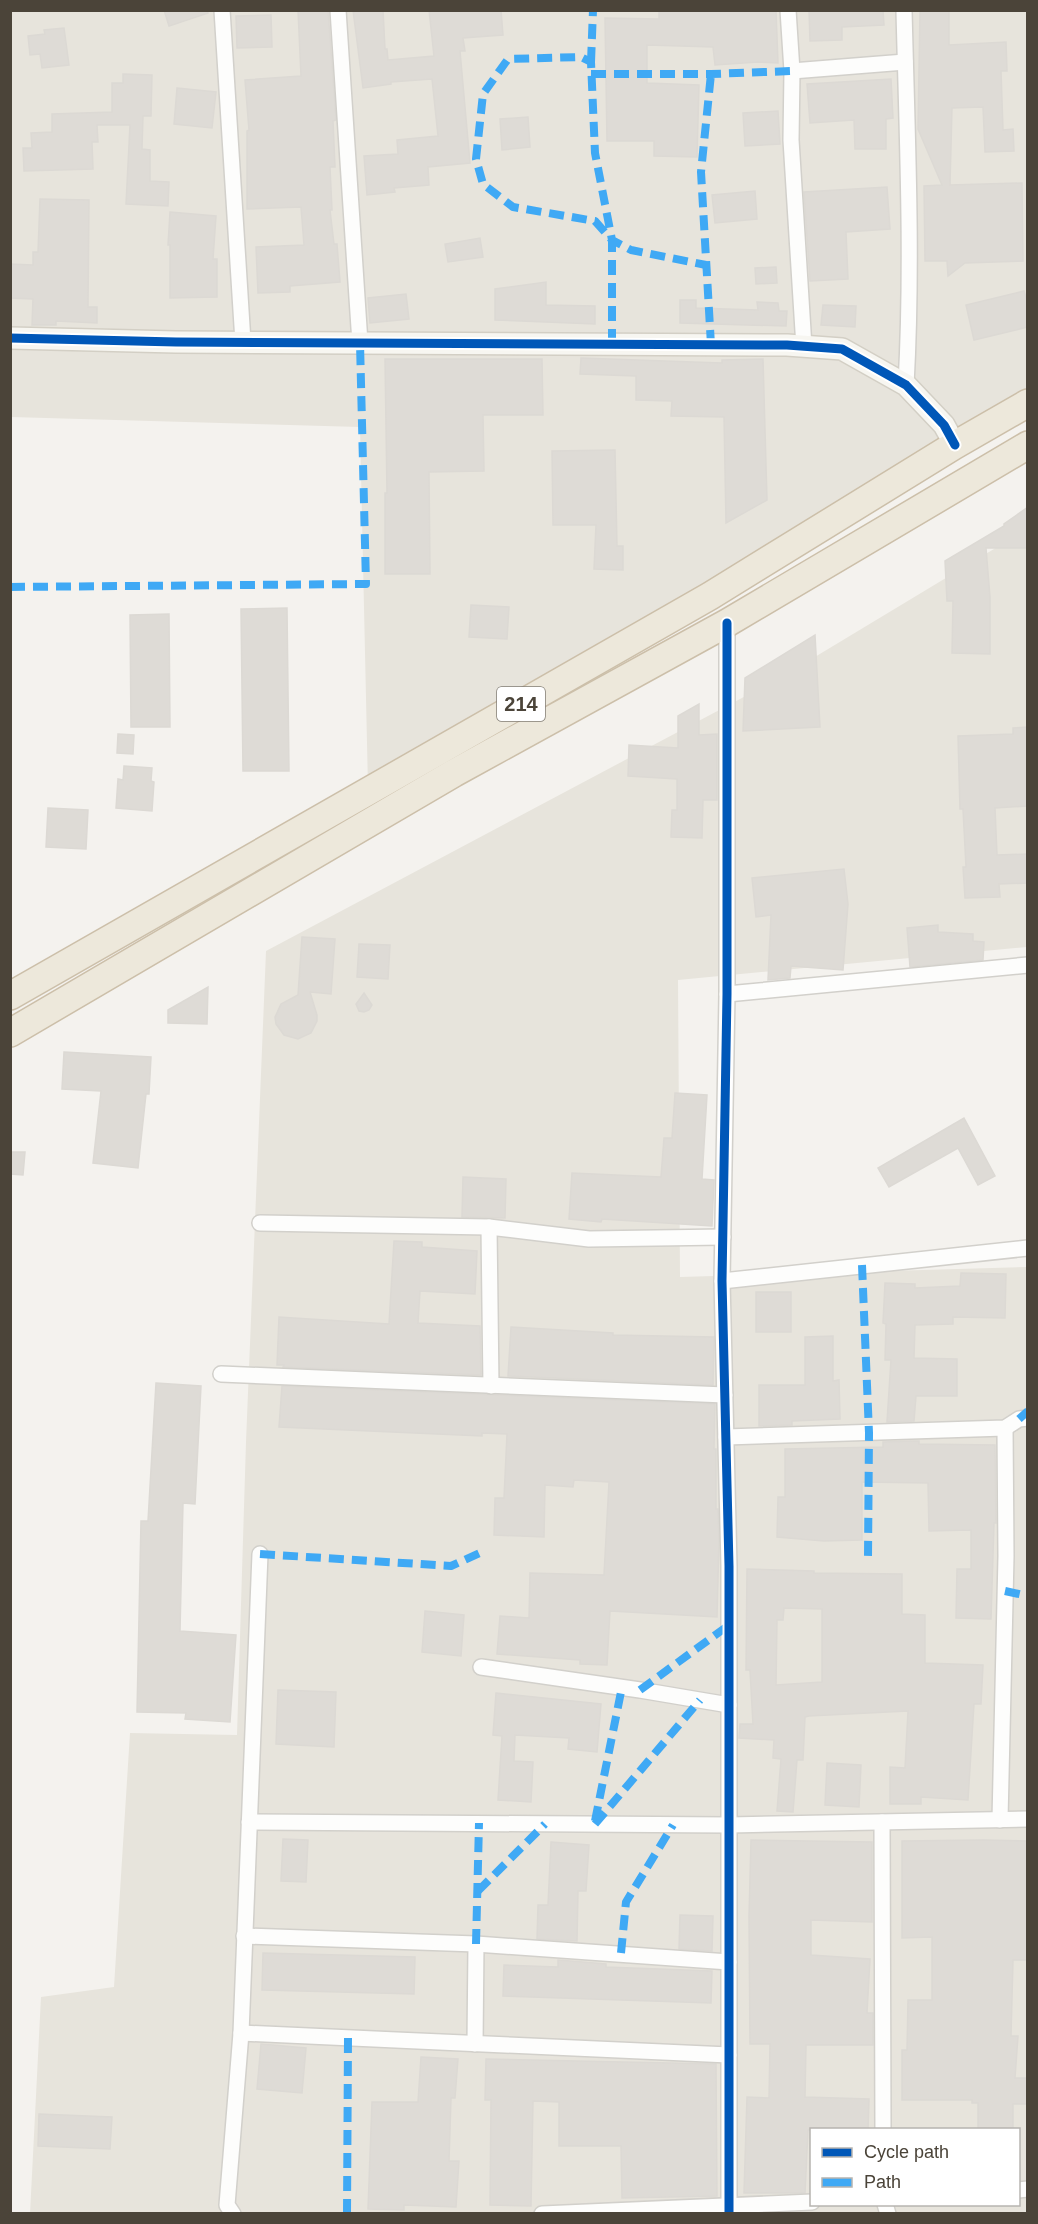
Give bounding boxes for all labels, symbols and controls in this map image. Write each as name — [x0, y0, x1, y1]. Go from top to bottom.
road number: 214 — [497, 687, 545, 721]
legend — [810, 2128, 1020, 2206]
text: Cycle path — [864, 2142, 949, 2162]
text: Path — [864, 2172, 901, 2192]

